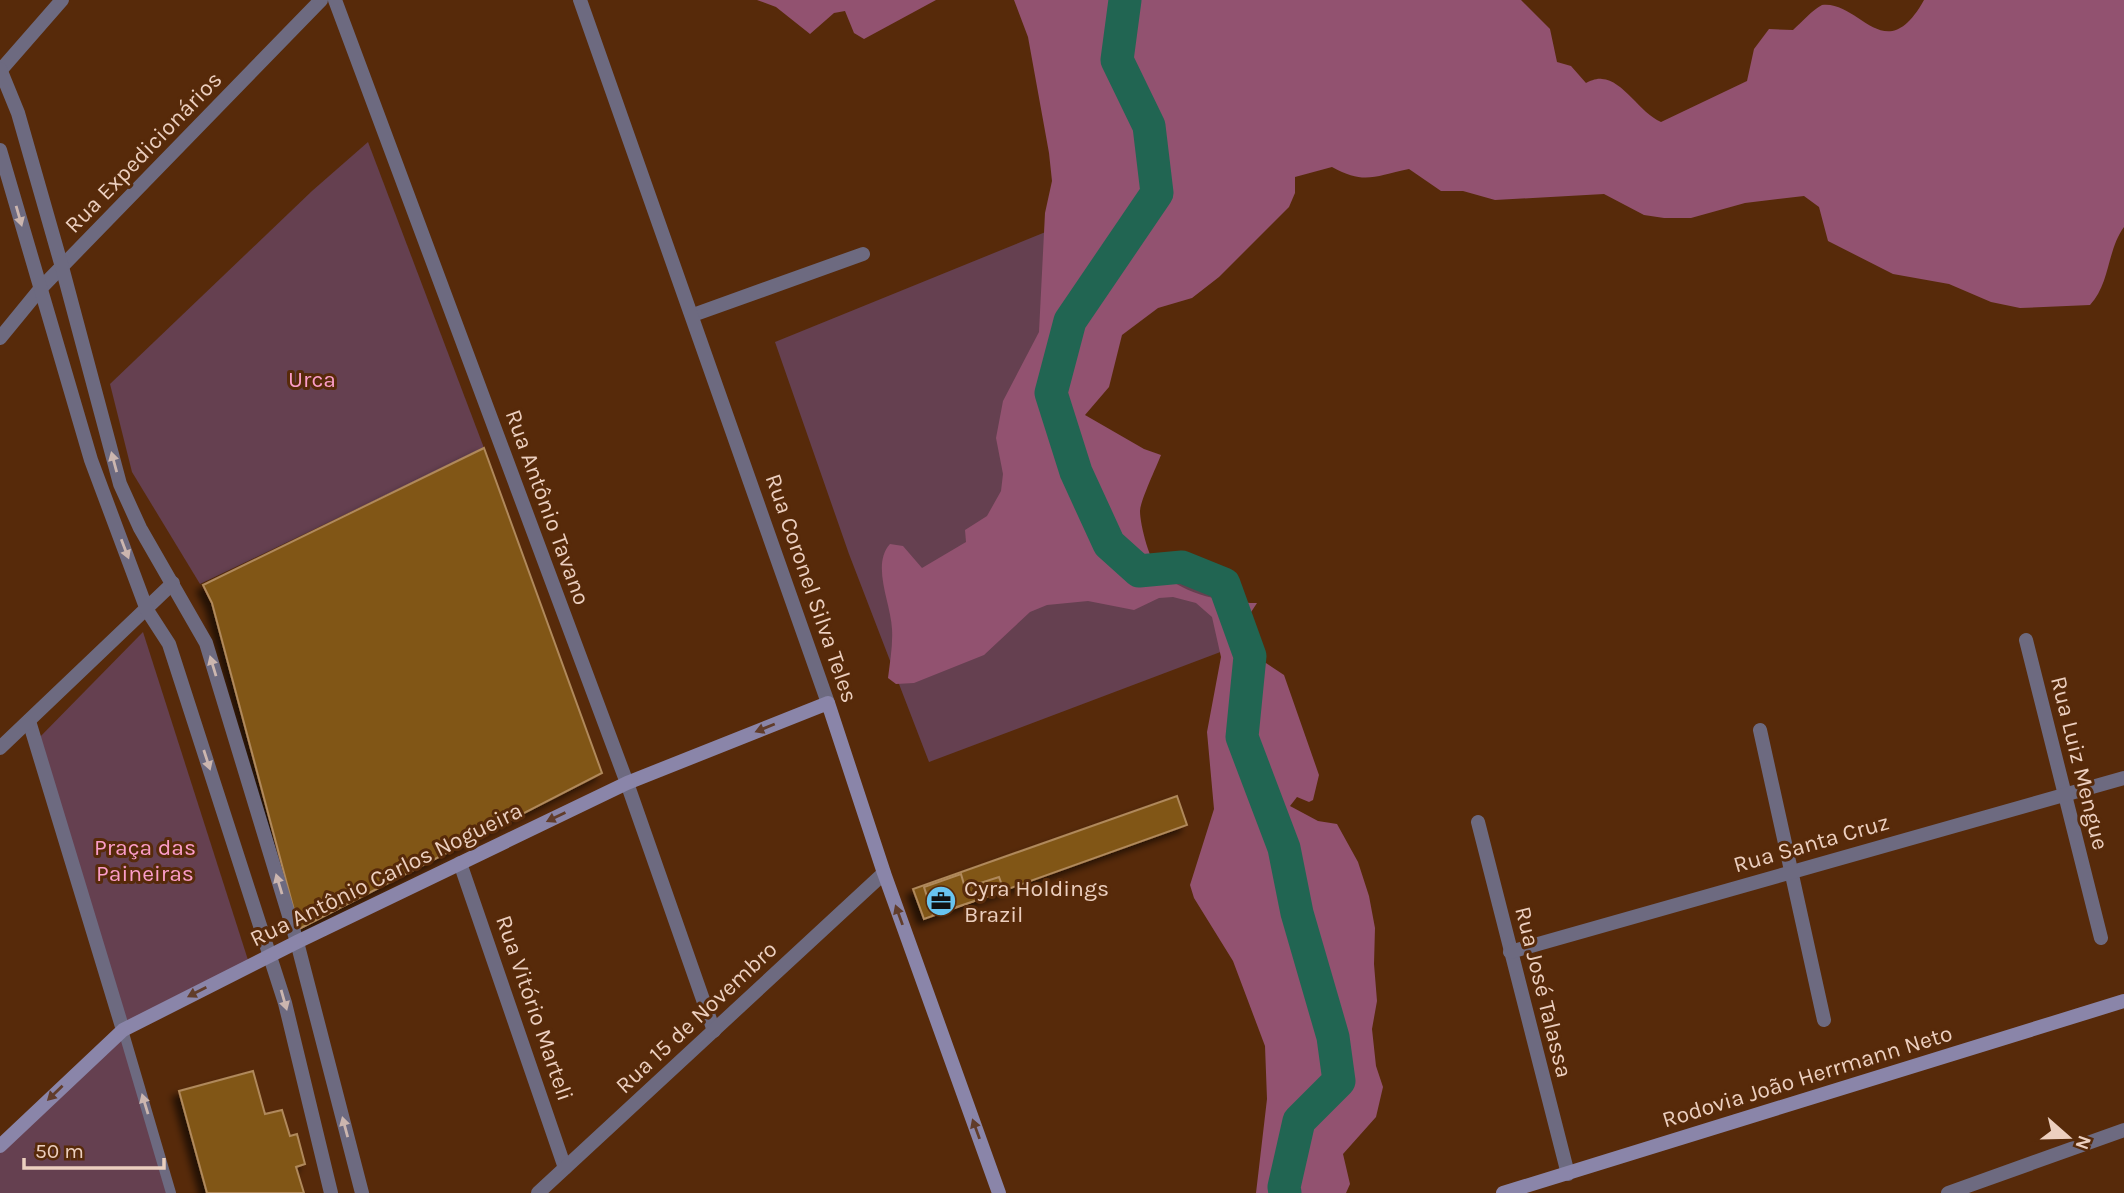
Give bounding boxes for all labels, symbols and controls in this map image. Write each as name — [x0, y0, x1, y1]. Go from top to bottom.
street label: Rua Expedicionários — [59, 66, 227, 239]
one-way arrow — [15, 206, 25, 227]
park label: Urca — [288, 366, 336, 393]
street label: Rua Antônio Tavano — [500, 406, 595, 609]
one-way arrow — [108, 451, 119, 473]
street label: Rua Coronel Silva Teles — [760, 470, 863, 706]
one-way arrow — [119, 539, 130, 560]
one-way arrow — [207, 655, 218, 676]
street label: Rua Luiz Mengue — [2045, 674, 2114, 853]
one-way arrow — [754, 722, 775, 733]
one-way arrow — [202, 750, 213, 771]
street label: Rua Antônio Carlos Nogueira — [246, 797, 527, 952]
street label: Rua Santa Cruz — [1730, 808, 1892, 879]
one-way arrow — [546, 812, 566, 823]
park label: Praça das Paineiras — [94, 834, 196, 887]
one-way arrow — [273, 873, 283, 894]
place label: Cyra Holdings Brazil — [964, 875, 1109, 928]
office icon: Cyra Holdings Brazil — [924, 884, 958, 918]
one-way arrow — [893, 904, 904, 925]
street label: Rua José Talassa — [1509, 904, 1578, 1081]
street label: Rua Vitório Marteli — [490, 912, 579, 1105]
street label: Rua 15 de Novembro — [610, 936, 783, 1099]
one-way arrow — [187, 987, 207, 998]
one-way arrow — [279, 990, 289, 1011]
street label: Rodovia João Herrmann Neto — [1659, 1019, 1955, 1134]
one-way arrow — [47, 1085, 64, 1101]
one-way arrow — [139, 1093, 149, 1114]
north arrow — [2033, 1102, 2103, 1172]
one-way arrow — [339, 1116, 349, 1137]
one-way arrow — [970, 1118, 981, 1139]
scale bar — [24, 1126, 164, 1170]
text: N — [2070, 1132, 2096, 1153]
text: 50 m — [35, 1139, 84, 1163]

